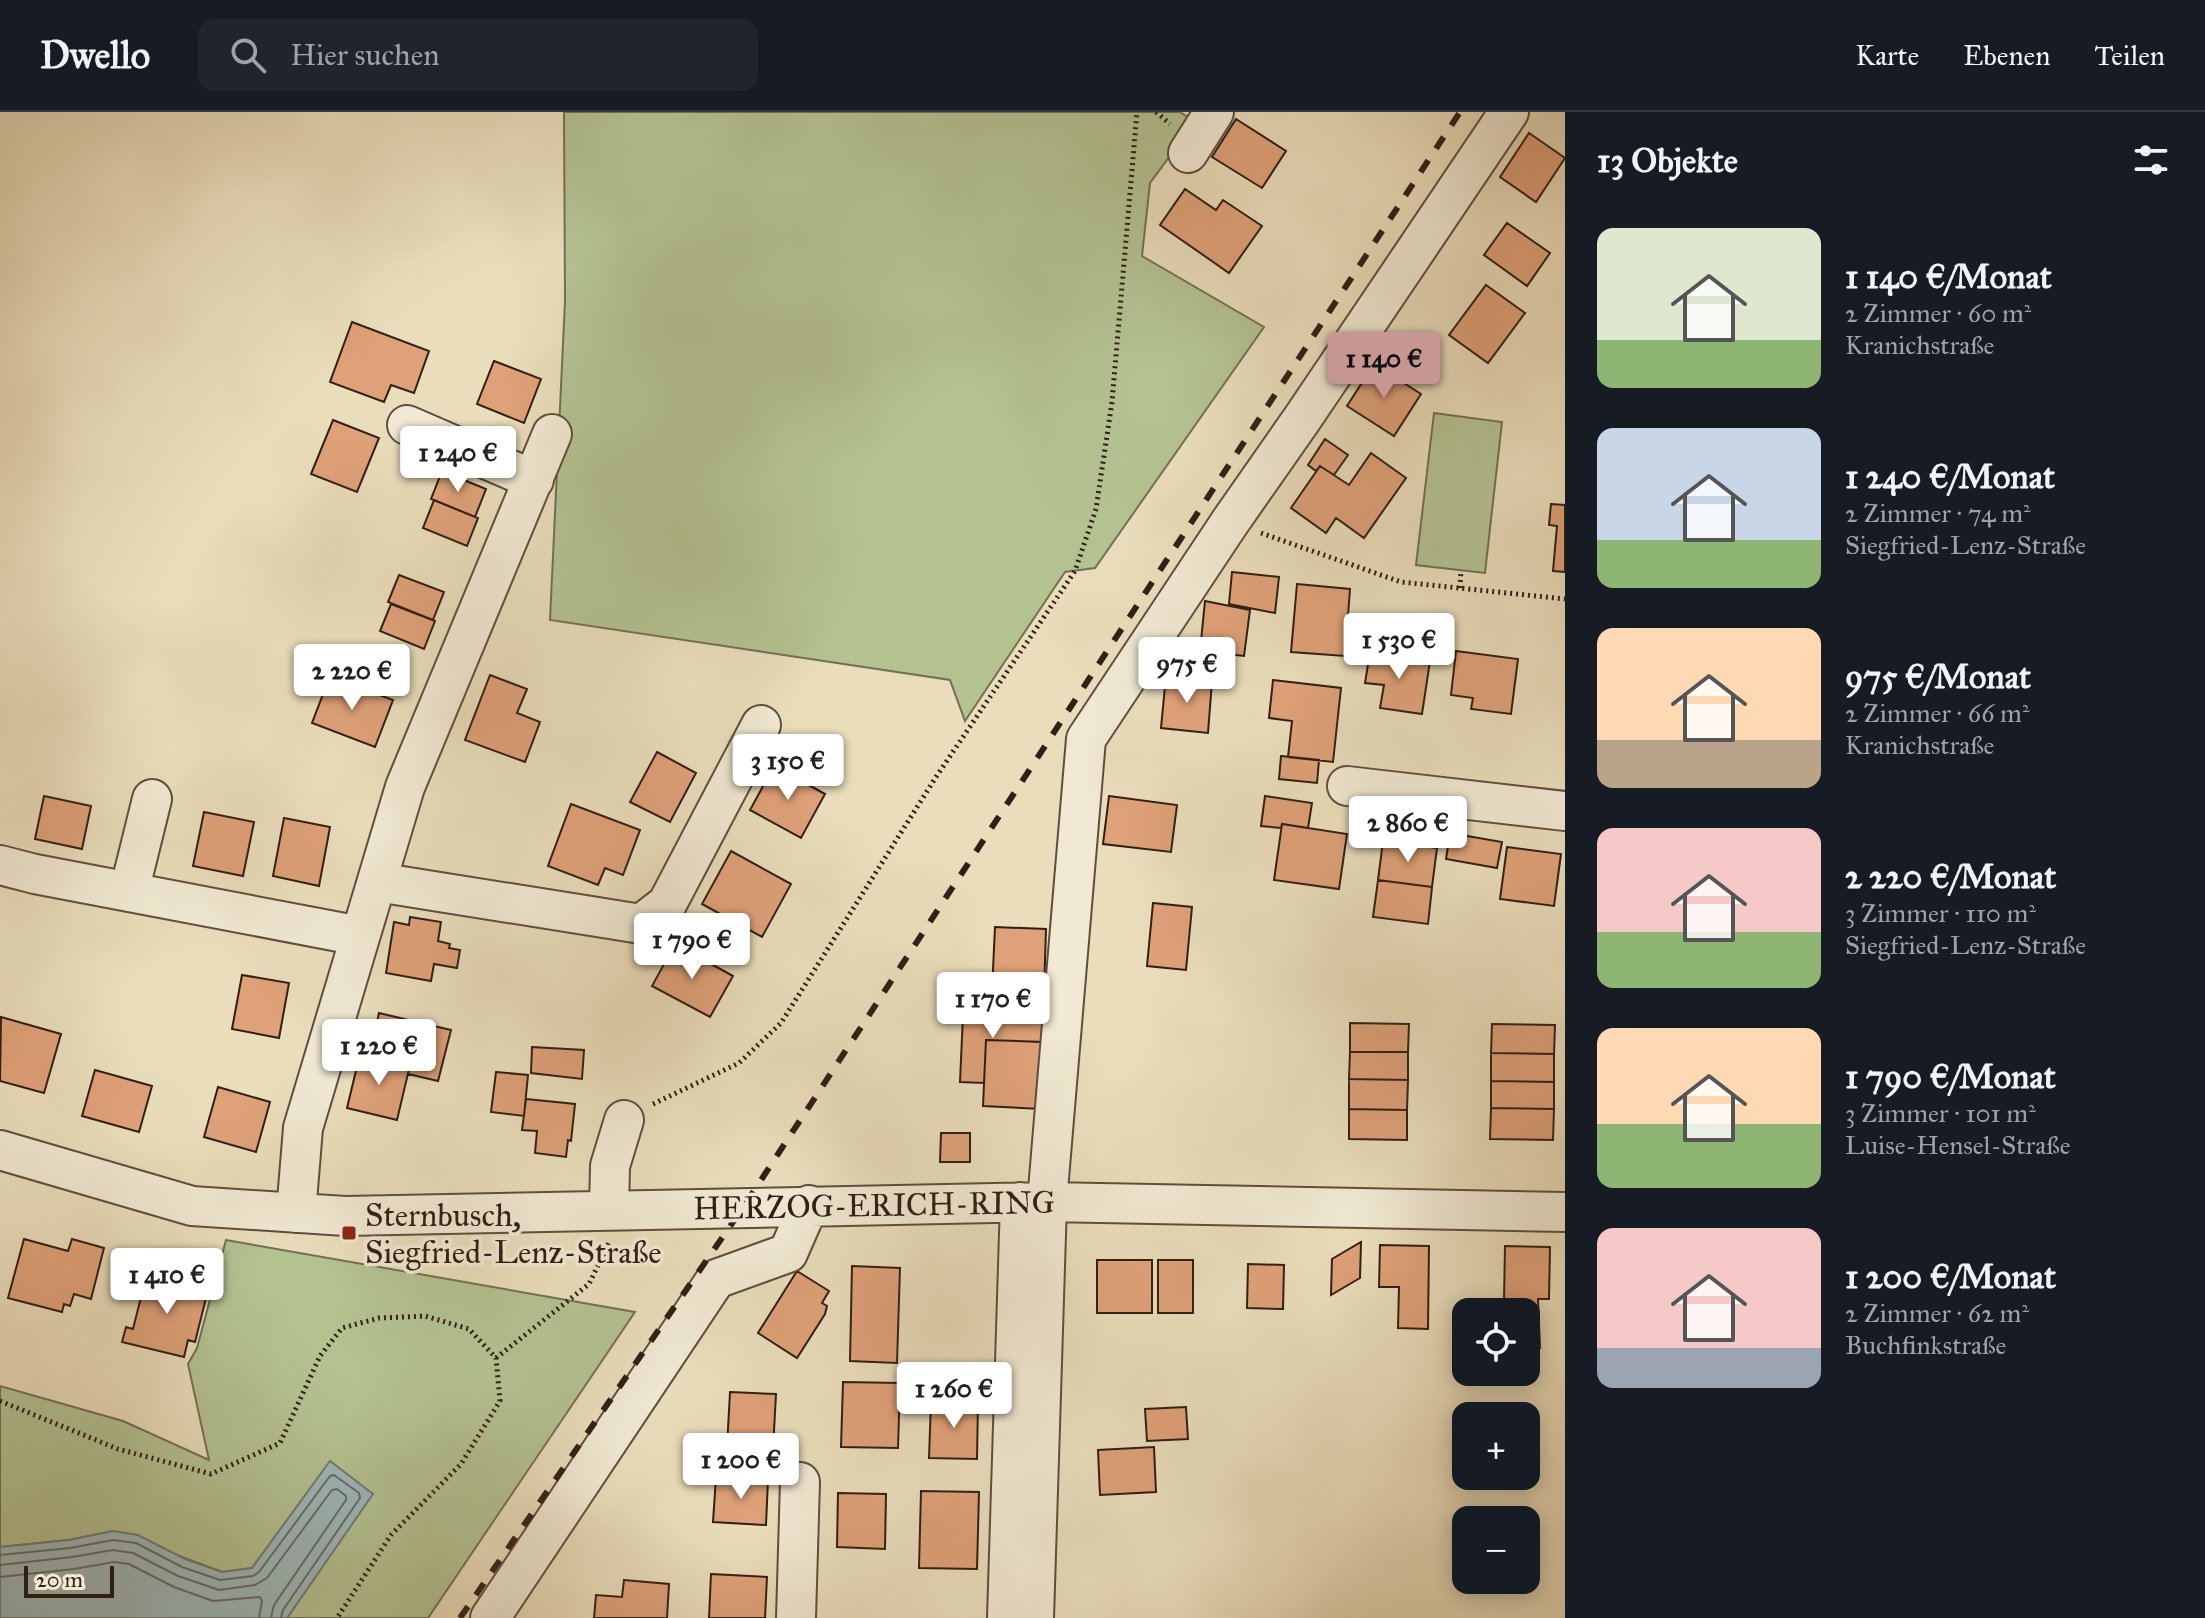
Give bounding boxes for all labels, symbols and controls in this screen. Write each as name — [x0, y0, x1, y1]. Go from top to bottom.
search box — [198, 19, 758, 91]
text: Dwello — [40, 32, 150, 78]
icon: search — [226, 33, 270, 77]
text: Hier suchen — [290, 37, 439, 73]
text: Karte — [1855, 38, 1919, 73]
text: Ebenen — [1963, 38, 2050, 73]
text: Teilen — [2094, 38, 2165, 73]
icon: filters — [2129, 138, 2173, 182]
text: 13 Objekte — [1597, 140, 1738, 181]
text: 1 140 €/Monat — [1845, 256, 2052, 297]
icon: home — [1661, 260, 1757, 356]
text: 2 Zimmer · 60 m² — [1845, 297, 2031, 329]
text: Kranichstraße — [1845, 329, 1994, 361]
pin: 1 140 € — [1310, 332, 1458, 400]
text: 1 140 € — [1345, 342, 1423, 374]
pin: 1 240 € — [384, 426, 532, 494]
text: 1 240 € — [418, 436, 498, 468]
text: 1 240 €/Monat — [1845, 456, 2055, 497]
icon: home — [1661, 460, 1757, 556]
text: 2 Zimmer · 74 m² — [1845, 497, 2031, 529]
text: Siegfried-Lenz-Straße — [1845, 529, 2086, 561]
pin: 1 530 € — [1325, 613, 1473, 681]
text: 1 530 € — [1362, 623, 1436, 655]
pin: 975 € — [1131, 637, 1243, 705]
pin: 2 220 € — [278, 644, 426, 712]
text: 975 € — [1156, 647, 1218, 679]
text: 2 220 € — [312, 654, 392, 686]
text: 975 €/Monat — [1845, 656, 2031, 697]
icon: home — [1661, 660, 1757, 756]
text: 2 Zimmer · 66 m² — [1845, 697, 2030, 729]
text: Kranichstraße — [1845, 729, 1994, 761]
pin: 3 150 € — [714, 734, 862, 802]
text: 3 150 € — [751, 744, 825, 776]
pin: 2 860 € — [1334, 796, 1482, 864]
text: 2 860 € — [1367, 806, 1449, 838]
text: 2 220 €/Monat — [1845, 856, 2056, 897]
icon: home — [1661, 860, 1757, 956]
text: 3 Zimmer · 110 m² — [1845, 897, 2036, 929]
pin: 1 790 € — [618, 913, 766, 981]
text: 1 790 € — [652, 923, 732, 955]
text: Siegfried-Lenz-Straße — [1845, 929, 2086, 961]
pin: 1 170 € — [919, 972, 1067, 1040]
text: 1 170 € — [955, 982, 1031, 1014]
pin: 1 220 € — [305, 1019, 453, 1087]
text: 1 220 € — [340, 1029, 418, 1061]
text: 1 790 €/Monat — [1845, 1056, 2056, 1097]
icon: home — [1661, 1060, 1757, 1156]
text: 3 Zimmer · 101 m² — [1845, 1097, 2036, 1129]
text: Luise-Hensel-Straße — [1845, 1129, 2071, 1161]
street label: HERZOG-ERICH-RING — [693, 1183, 1055, 1228]
place label: Sternbusch, Siegfried-Lenz-Straße — [365, 1196, 662, 1272]
marker: Sternbusch, Siegfried-Lenz-Straße — [340, 1224, 358, 1242]
pin: 1 410 € — [93, 1248, 241, 1316]
text: 1 200 €/Monat — [1845, 1256, 2056, 1297]
text: 1 410 € — [128, 1258, 206, 1290]
icon: home — [1661, 1260, 1757, 1356]
text: 2 Zimmer · 62 m² — [1845, 1297, 2029, 1329]
map controls — [1452, 1298, 1540, 1594]
button: locate — [1452, 1298, 1540, 1386]
text: Buchfinkstraße — [1845, 1329, 2006, 1361]
pin: 1 260 € — [880, 1362, 1028, 1430]
text: 1 260 € — [915, 1372, 993, 1404]
button: + — [1452, 1402, 1540, 1490]
pin: 1 200 € — [667, 1433, 815, 1501]
text: 1 200 € — [701, 1443, 781, 1475]
button: − — [1452, 1506, 1540, 1594]
scale bar — [24, 1562, 114, 1598]
text: 20 m — [36, 1566, 83, 1593]

